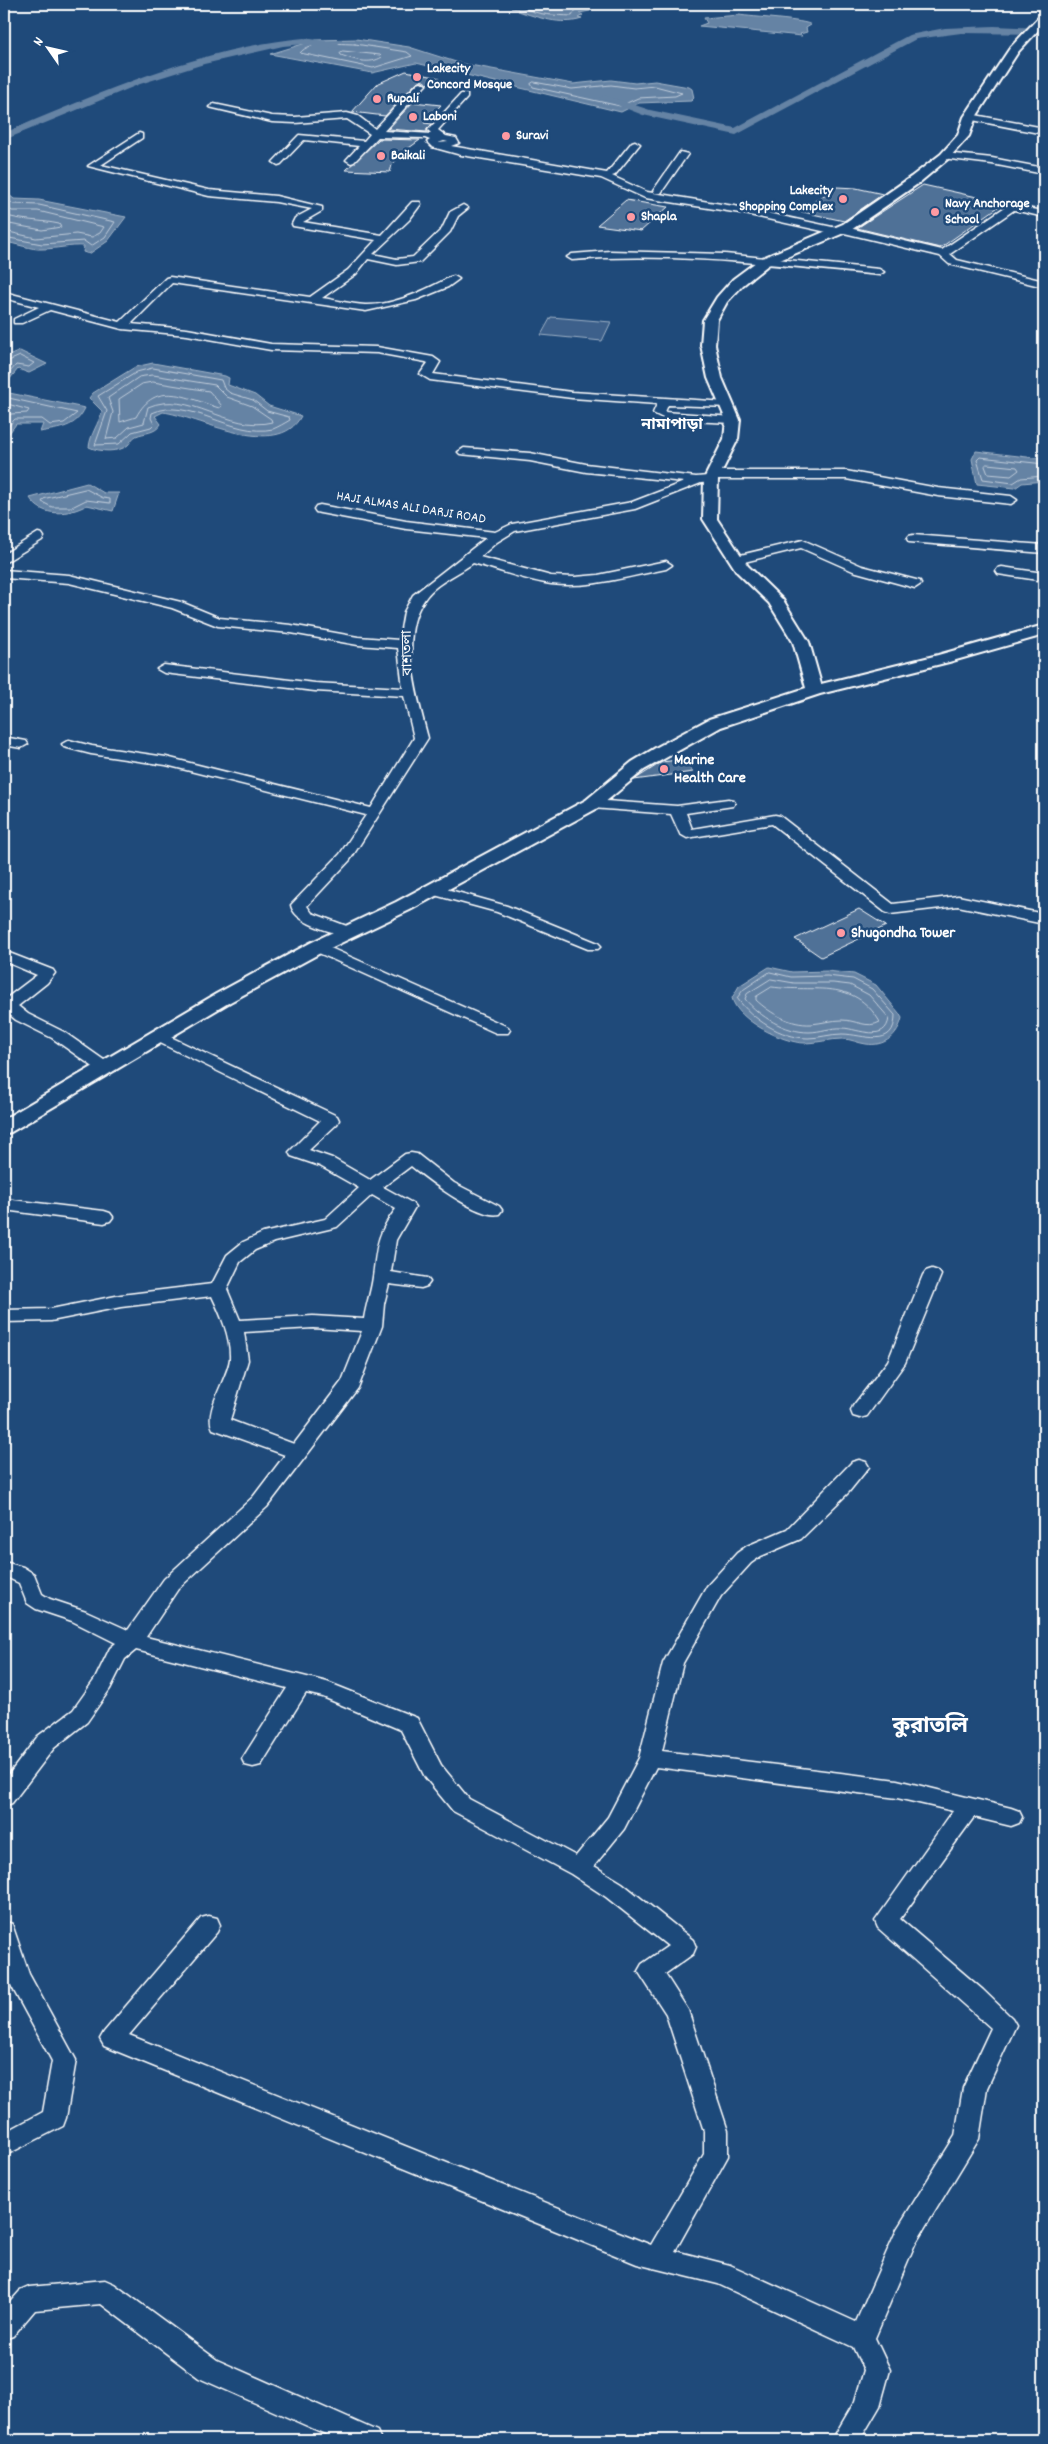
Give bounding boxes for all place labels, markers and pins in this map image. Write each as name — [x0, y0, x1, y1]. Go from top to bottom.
place label: Lakecity Concord Mosque — [427, 59, 512, 95]
marker: Lakecity Concord Mosque — [411, 71, 423, 83]
place label: Rupali — [387, 89, 419, 109]
marker: Rupali — [371, 93, 383, 105]
place label: Laboni — [423, 107, 457, 127]
marker: Laboni — [407, 111, 419, 123]
place label: Suravi — [516, 126, 549, 146]
marker: Suravi — [500, 130, 512, 142]
place label: Baikali — [391, 146, 425, 166]
marker: Baikali — [375, 150, 387, 162]
place label: Lakecity Shopping Complex — [739, 181, 834, 217]
marker: Lakecity Shopping Complex — [837, 193, 849, 205]
place label: Navy Anchorage School — [945, 194, 1030, 230]
marker: Navy Anchorage School — [929, 206, 941, 218]
place label: Shapla — [641, 207, 678, 227]
marker: Shapla — [625, 211, 637, 223]
place label: Marine Health Care — [674, 749, 746, 790]
marker: Marine Health Care — [658, 763, 670, 775]
place label: Shugondha Tower — [851, 922, 956, 945]
marker: Shugondha Tower — [835, 927, 847, 939]

